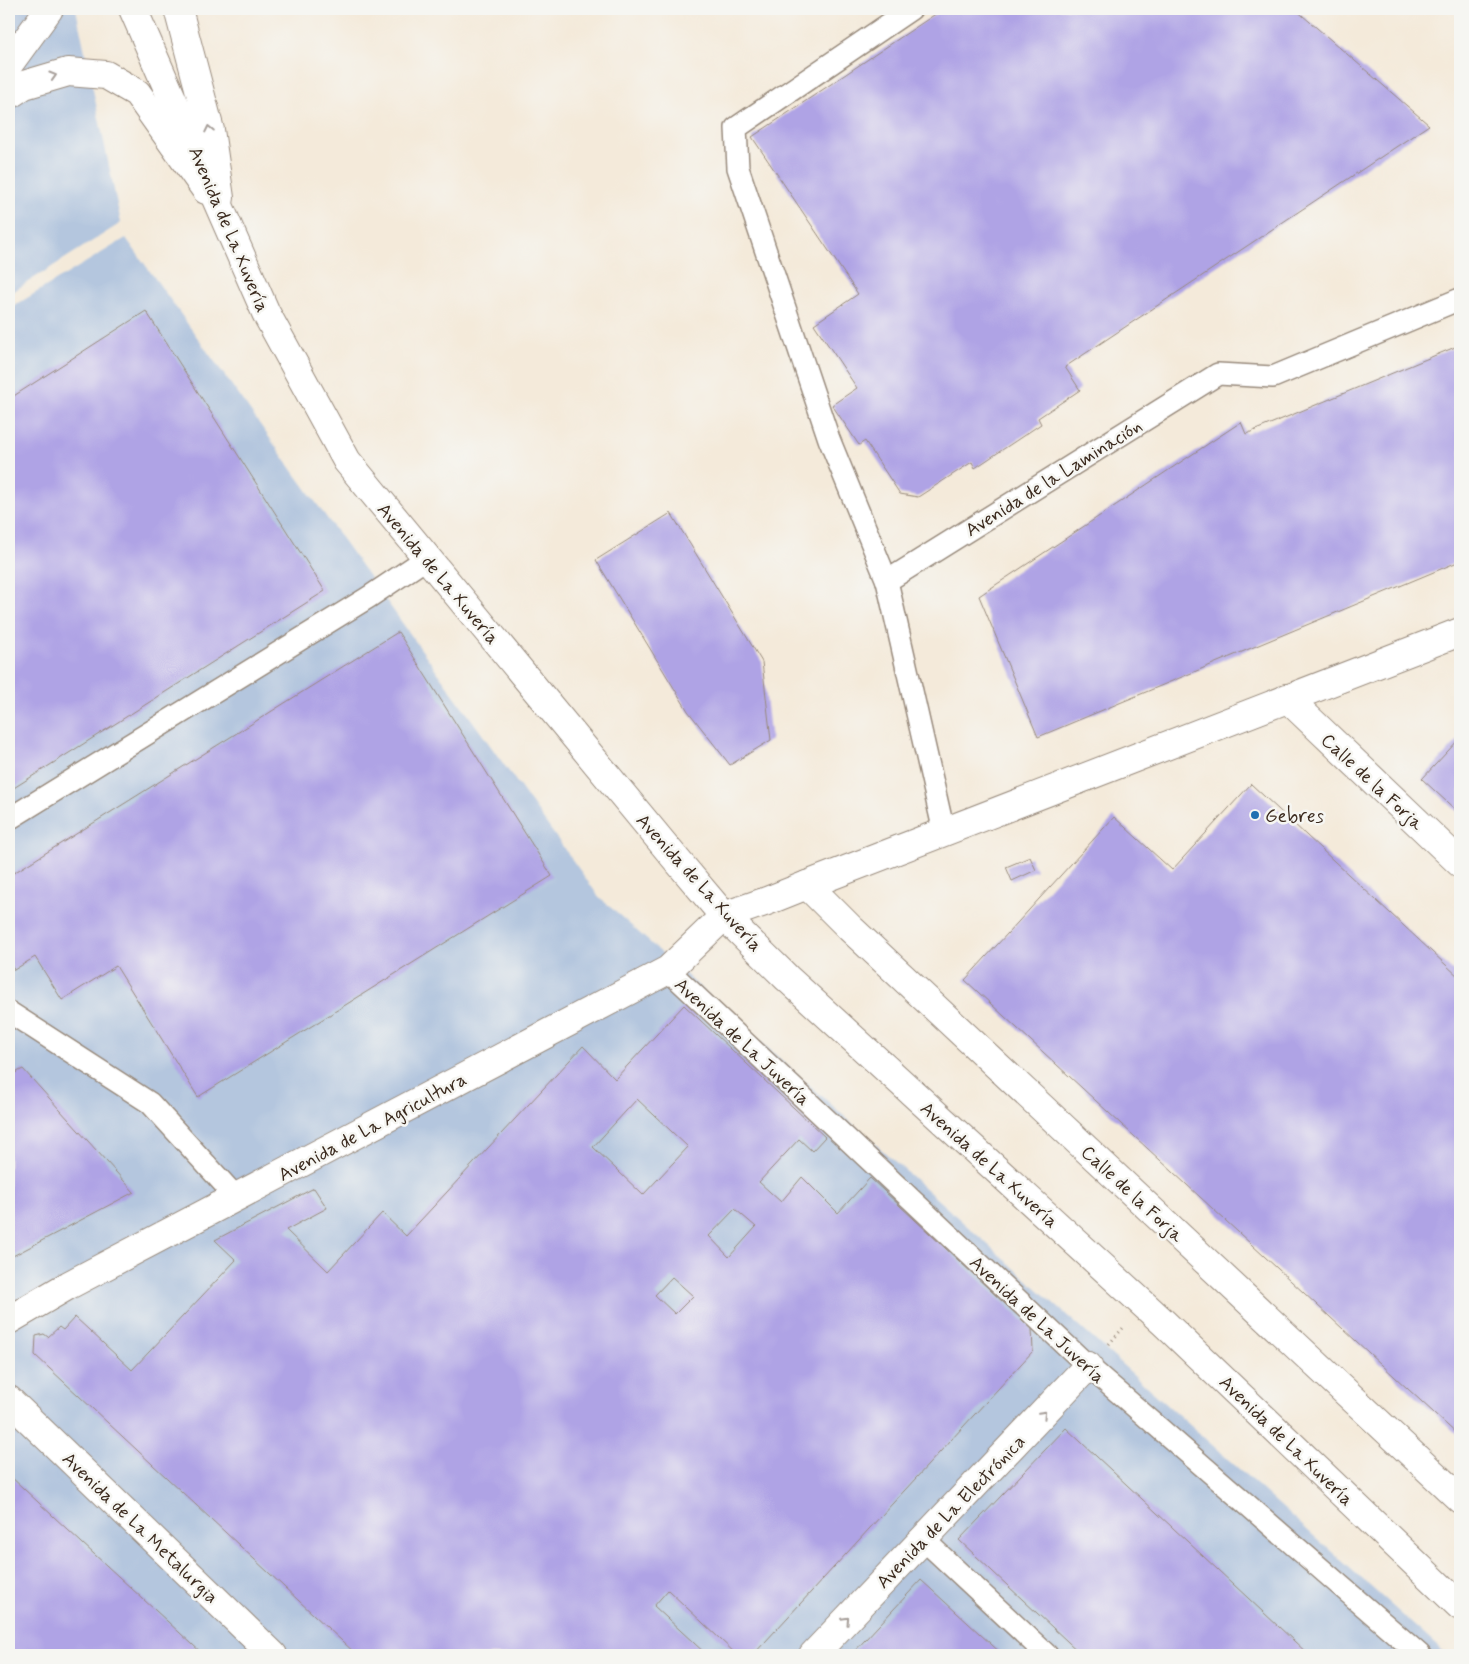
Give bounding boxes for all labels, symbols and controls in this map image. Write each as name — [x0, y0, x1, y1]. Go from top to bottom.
one-way arrow — [49, 72, 57, 82]
one-way arrow — [204, 124, 215, 133]
street label: Avenida de La Xuvería — [182, 143, 275, 316]
street label: Avenida de la Laminación — [961, 414, 1147, 543]
street label: Avenida de La Xuvería — [371, 498, 505, 650]
street label: Calle de la Forja — [1315, 728, 1429, 837]
place label: Gebres — [1265, 804, 1325, 829]
street label: Avenida de La Xuvería — [630, 809, 768, 957]
marker: Gebres — [1249, 809, 1261, 821]
street label: Avenida de La Juvería — [669, 973, 815, 1112]
street label: Avenida de La Agricultura — [274, 1067, 472, 1189]
street label: Avenida de La Xuvería — [915, 1096, 1063, 1234]
street label: Calle de la Forja — [1075, 1140, 1189, 1249]
street label: Avenida de La Juvería — [964, 1251, 1110, 1390]
street label: Avenida de La Xuvería — [1213, 1370, 1359, 1512]
one-way arrow — [1037, 1410, 1046, 1419]
street label: Avenida de La Electrónica — [871, 1430, 1031, 1594]
street label: Avenida de La Metalurgia — [56, 1447, 224, 1610]
one-way arrow — [840, 1616, 849, 1625]

